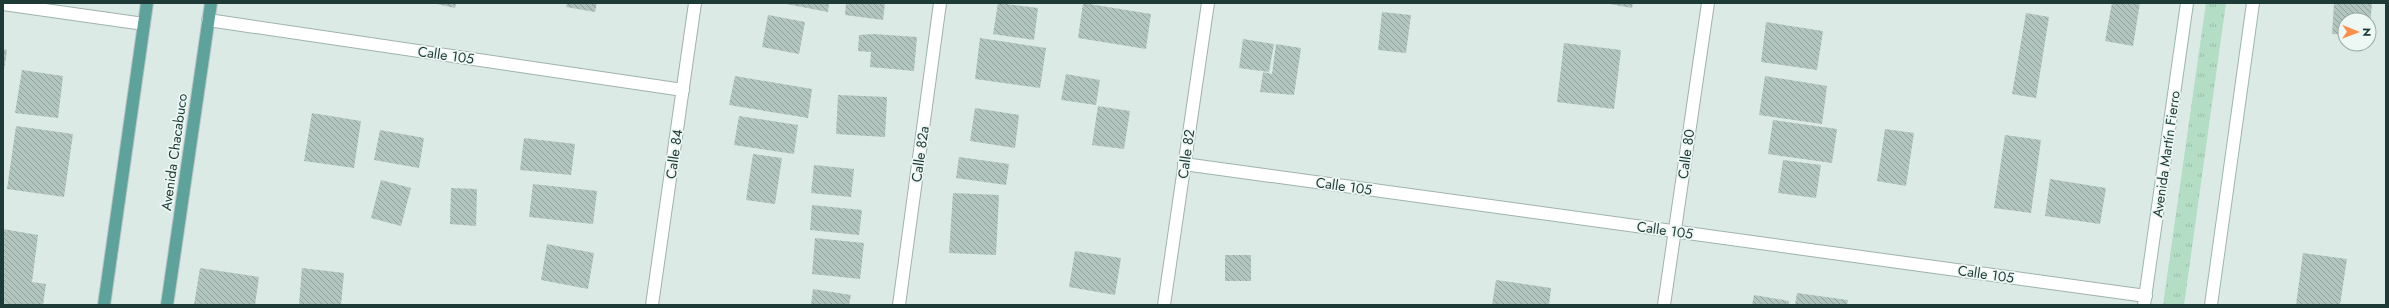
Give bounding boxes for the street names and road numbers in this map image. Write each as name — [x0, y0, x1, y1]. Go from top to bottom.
street label: Calle 105 — [416, 41, 476, 69]
street label: Avenida Martín Fierro — [2147, 89, 2185, 219]
street label: Avenida Chacabuco — [156, 92, 192, 212]
street label: Calle 82a — [906, 125, 934, 183]
street label: Calle 84 — [661, 128, 687, 180]
street label: Calle 82 — [1173, 128, 1199, 180]
street label: Calle 80 — [1673, 128, 1699, 180]
street label: Calle 105 — [1314, 172, 1374, 200]
street label: Calle 105 — [1635, 216, 1695, 244]
street label: Calle 105 — [1956, 260, 2016, 288]

